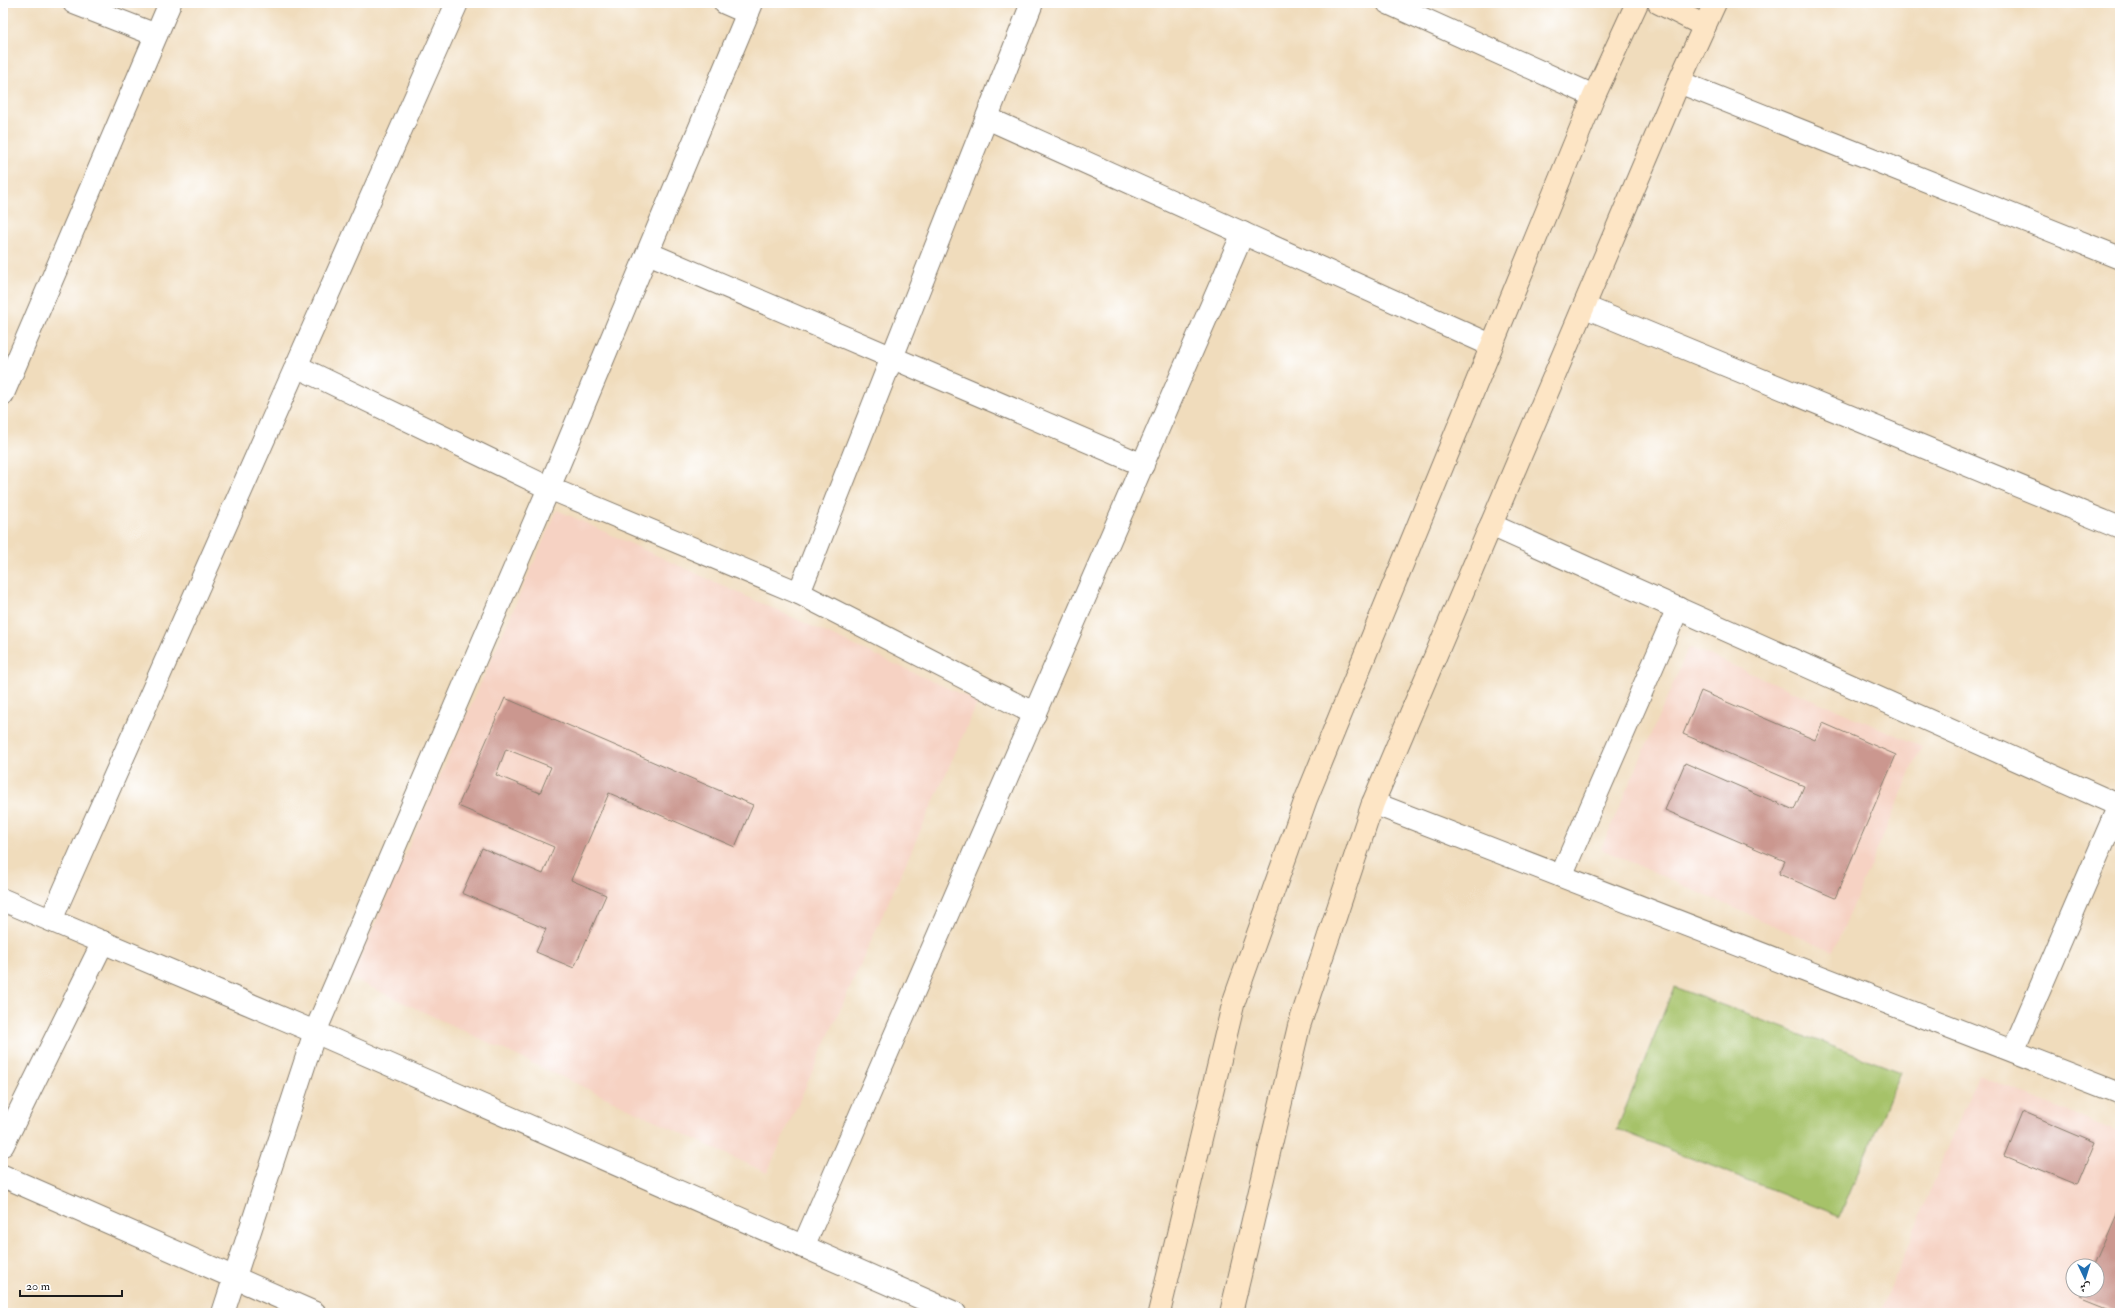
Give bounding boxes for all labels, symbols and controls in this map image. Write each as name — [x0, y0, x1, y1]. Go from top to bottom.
north arrow — [2065, 1258, 2105, 1298]
scale bar — [20, 1272, 122, 1298]
text: 20 m — [26, 1279, 51, 1294]
text: ش — [2080, 1281, 2092, 1294]

